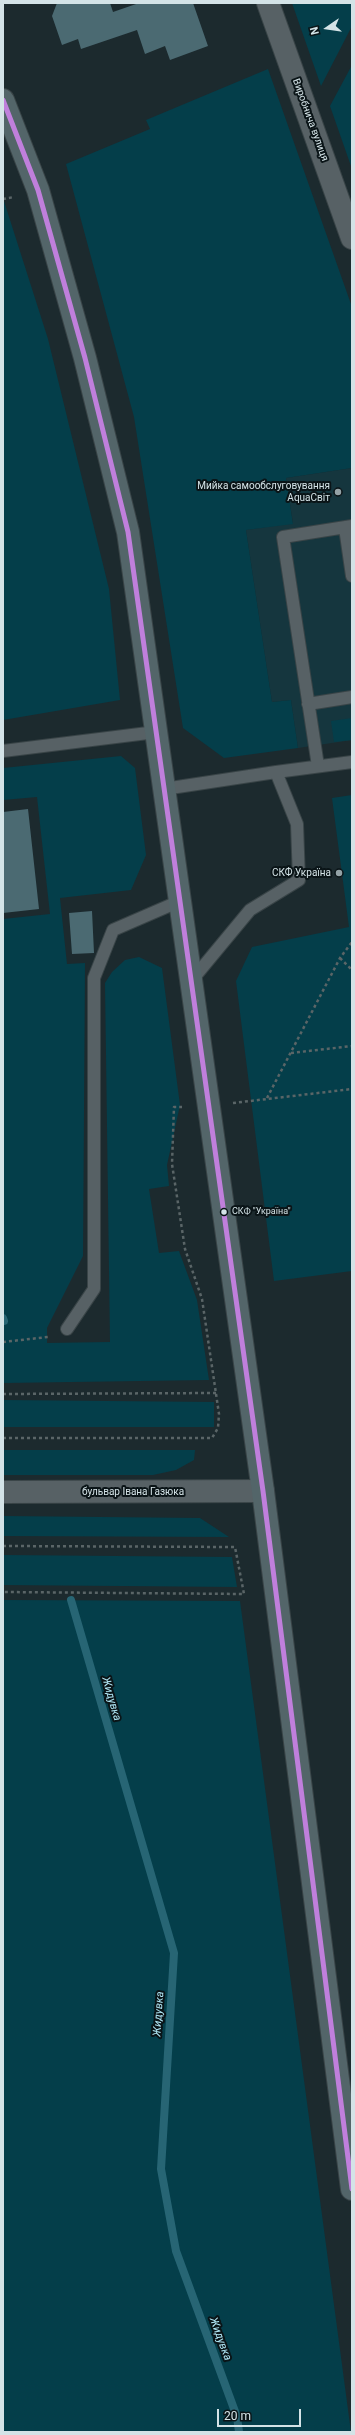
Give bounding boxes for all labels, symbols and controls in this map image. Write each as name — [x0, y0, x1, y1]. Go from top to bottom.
north arrow — [307, 8, 347, 48]
text: N — [308, 26, 322, 36]
street label: Виробнича вулиця — [290, 77, 330, 163]
place label: Мийка самообслуговування AquaСвіт — [197, 480, 330, 504]
marker: Мийка самообслуговування AquaСвіт — [333, 487, 343, 497]
place label: СКФ Україна — [272, 867, 331, 879]
marker: СКФ Україна — [334, 868, 344, 878]
marker: СКФ "Україна" — [219, 1207, 229, 1217]
place label: СКФ "Україна" — [232, 1207, 291, 1217]
street label: бульвар Івана Газюка — [82, 1486, 184, 1498]
water label: Жидувка — [98, 1676, 124, 1722]
water label: Жидувка — [151, 1991, 167, 2037]
water label: Жидувка — [206, 2316, 234, 2362]
scale bar — [219, 2401, 303, 2427]
text: 20 m — [224, 2409, 251, 2423]

